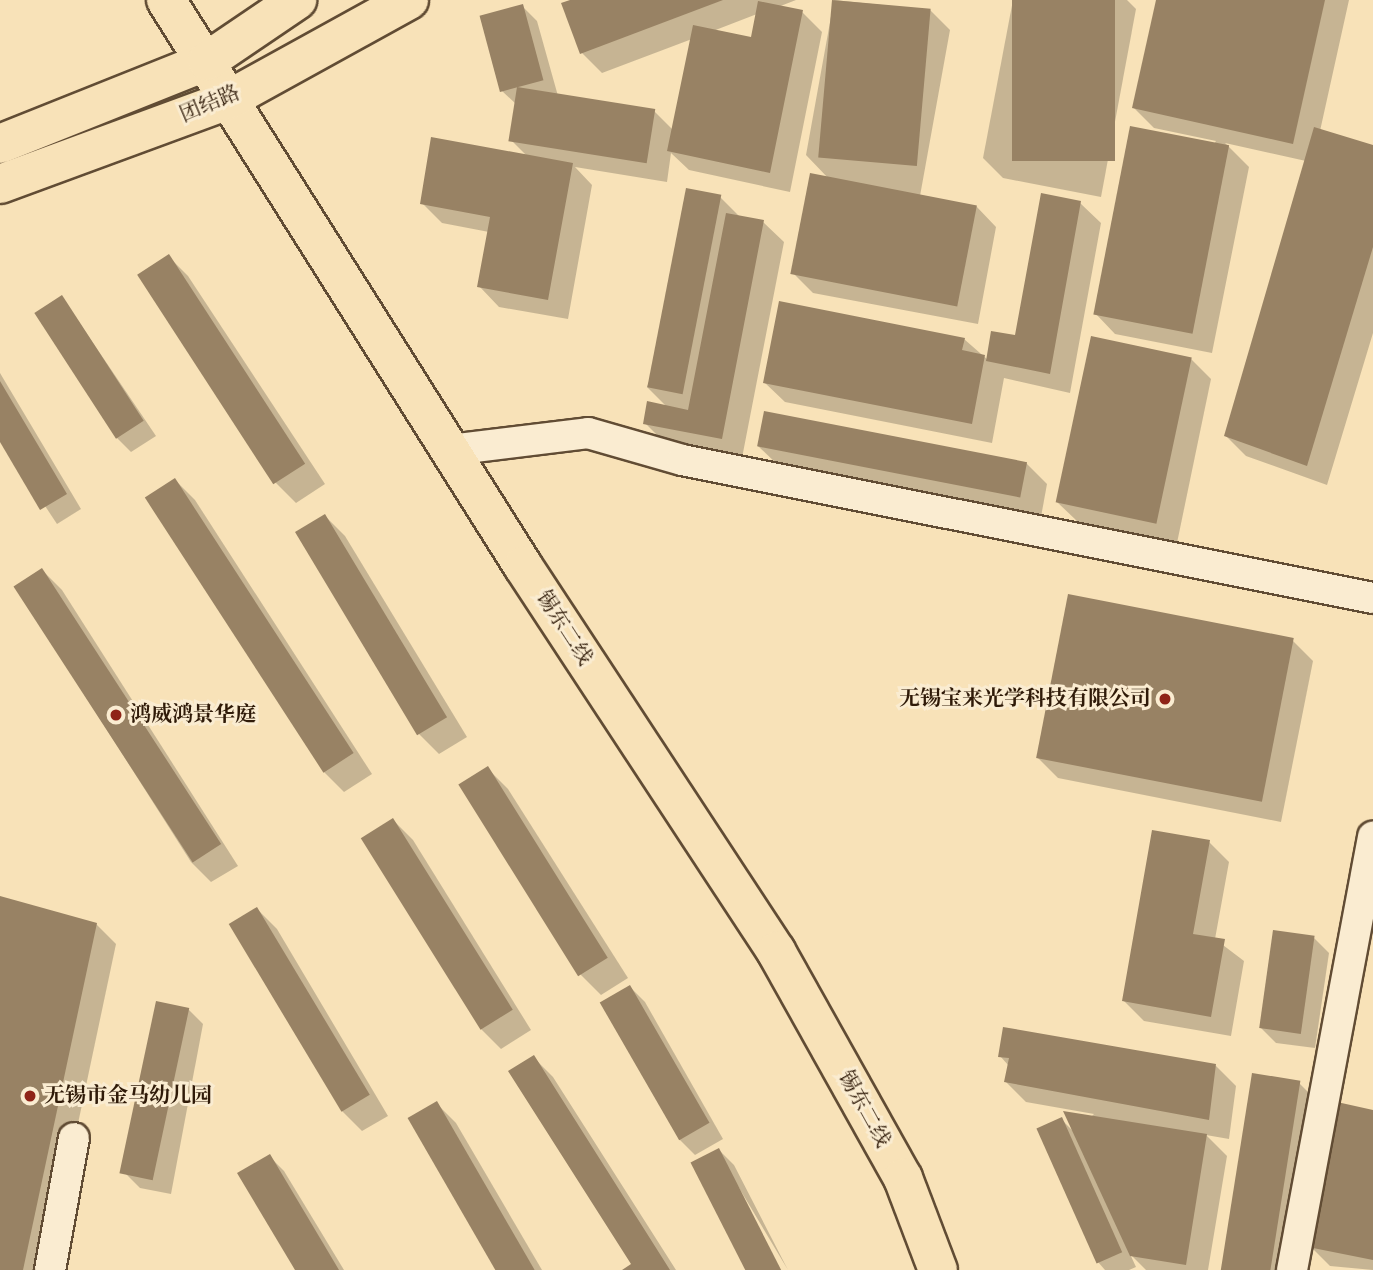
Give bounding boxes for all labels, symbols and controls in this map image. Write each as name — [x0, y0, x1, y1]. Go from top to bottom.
street label: 团结路 — [176, 80, 244, 128]
street label: 锡东二线 — [531, 586, 597, 670]
place label: 无锡宝来光学科技有限公司 — [899, 686, 1151, 712]
marker: 无锡宝来光学科技有限公司 — [1157, 691, 1173, 707]
place label: 鸿威鸿景华庭 — [130, 702, 256, 728]
marker: 鸿威鸿景华庭 — [108, 707, 124, 723]
street label: 锡东二线 — [833, 1066, 895, 1152]
place label: 无锡市金马幼儿园 — [44, 1083, 212, 1109]
marker: 无锡市金马幼儿园 — [22, 1088, 38, 1104]

